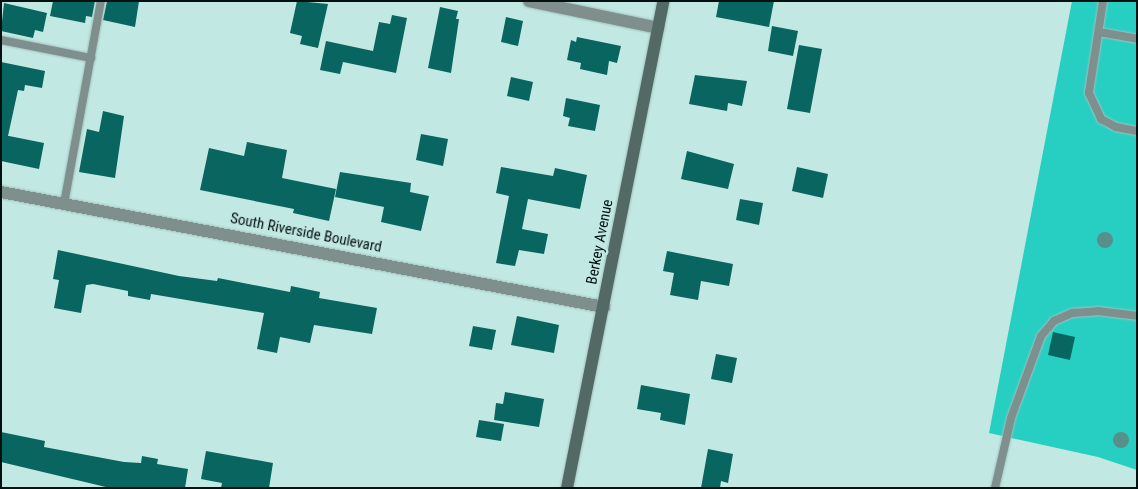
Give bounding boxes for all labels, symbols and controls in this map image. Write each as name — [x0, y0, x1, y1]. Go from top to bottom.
street label: Berkey Avenue — [583, 198, 617, 286]
street label: South Riverside Boulevard — [229, 209, 383, 257]

